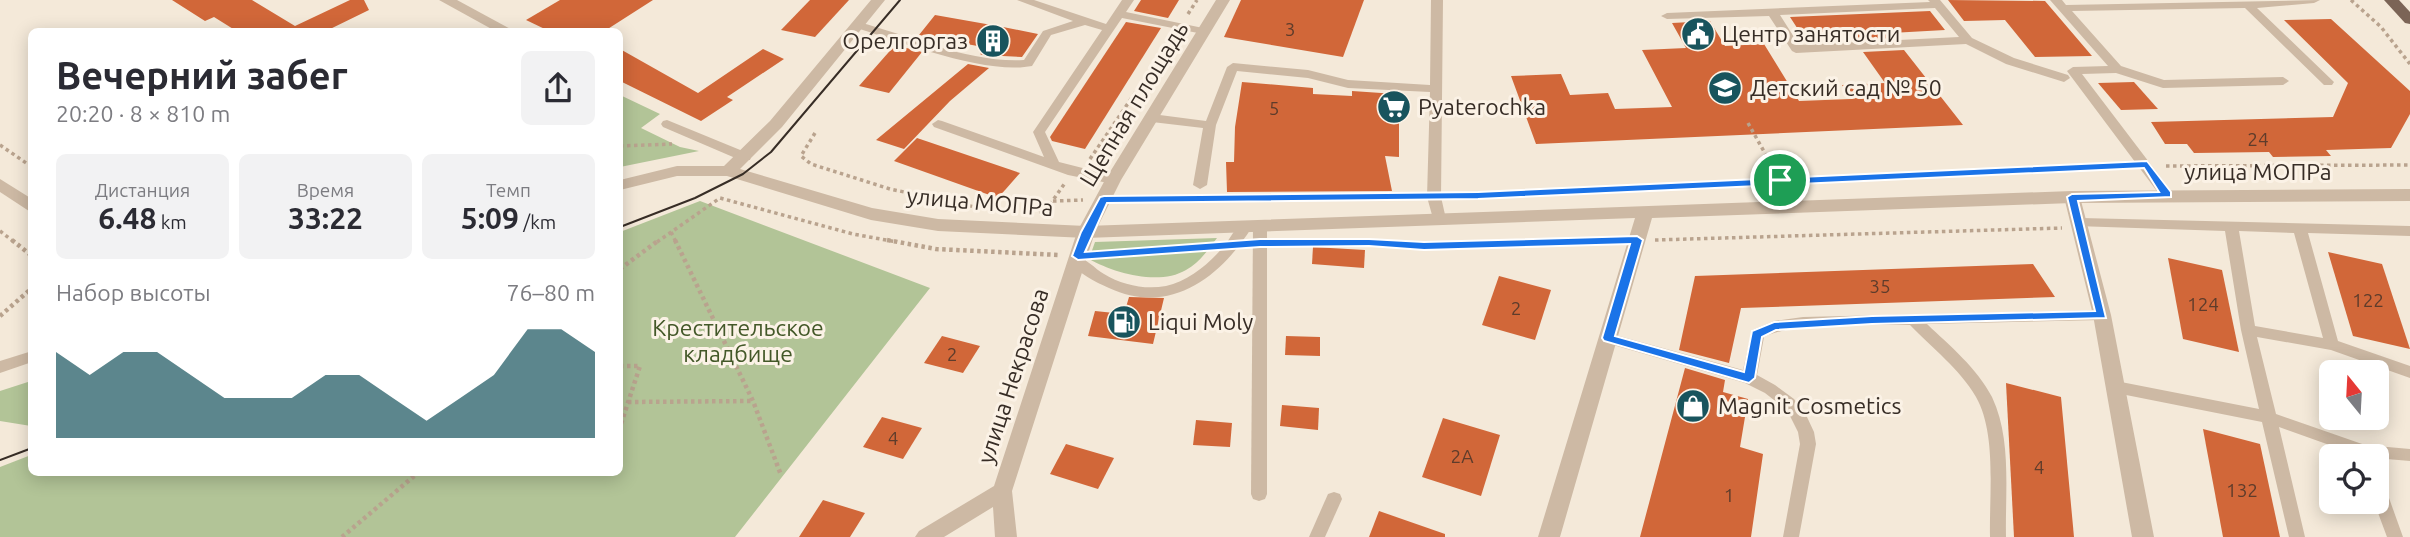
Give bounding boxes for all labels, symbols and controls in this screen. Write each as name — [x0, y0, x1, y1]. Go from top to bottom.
public building icon: Центр занятости — [1679, 15, 1717, 53]
street label: Щепная площадь — [1075, 17, 1193, 191]
house number: 3 — [1285, 18, 1295, 40]
place label: Центр занятости — [1722, 21, 1900, 46]
building icon: Орелгоргаз — [974, 22, 1012, 60]
place label: Орелгоргаз — [842, 28, 968, 53]
button: share — [521, 51, 595, 125]
text: Вечерний забег — [56, 54, 348, 96]
school or university icon: Детский сад № 50 — [1706, 69, 1744, 107]
place label: Детский сад № 50 — [1750, 75, 1942, 100]
supermarket icon: Pyaterochka — [1375, 88, 1413, 126]
place label: Pyaterochka — [1418, 94, 1546, 119]
house number: 5 — [1269, 97, 1279, 119]
text: 20:20 · 8 × 810 m — [56, 101, 230, 126]
house number: 24 — [2247, 128, 2269, 150]
pin — [1750, 150, 1810, 210]
street label: улица МОПРа — [2184, 159, 2332, 184]
icon: arrive — [1761, 161, 1799, 199]
text: Дистанция — [95, 179, 190, 201]
text: Время — [297, 179, 354, 201]
text: Темп — [486, 179, 531, 201]
street label: улица МОПРа — [906, 183, 1055, 220]
text: 6.48 — [98, 201, 156, 235]
text: 33:22 — [288, 201, 363, 235]
text: 5:09 — [461, 201, 519, 235]
text: km — [156, 211, 187, 233]
text: /km — [519, 211, 556, 233]
house number: 35 — [1869, 275, 1891, 297]
text: Набор высоты — [56, 280, 211, 305]
text: 76–80 m — [507, 280, 595, 305]
street label: улица Некрасова — [972, 285, 1053, 467]
house number: 122 — [2352, 289, 2384, 311]
house number: 124 — [2187, 293, 2219, 315]
house number: 2 — [1511, 297, 1521, 319]
fuel station icon: Liqui Moly — [1105, 303, 1143, 341]
place label: Liqui Moly — [1148, 309, 1253, 334]
park label: Крестительское кладбище — [652, 315, 824, 366]
house number: 2 — [947, 343, 957, 365]
north arrow — [2319, 360, 2389, 430]
map controls — [2319, 360, 2389, 514]
shop icon: Magnit Cosmetics — [1674, 387, 1712, 425]
place label: Magnit Cosmetics — [1718, 393, 1901, 418]
house number: 4 — [888, 427, 898, 449]
button: locate — [2319, 444, 2389, 514]
house number: 2А — [1450, 445, 1474, 467]
house number: 4 — [2034, 456, 2044, 478]
house number: 132 — [2226, 479, 2258, 501]
house number: 1 — [1724, 484, 1734, 506]

